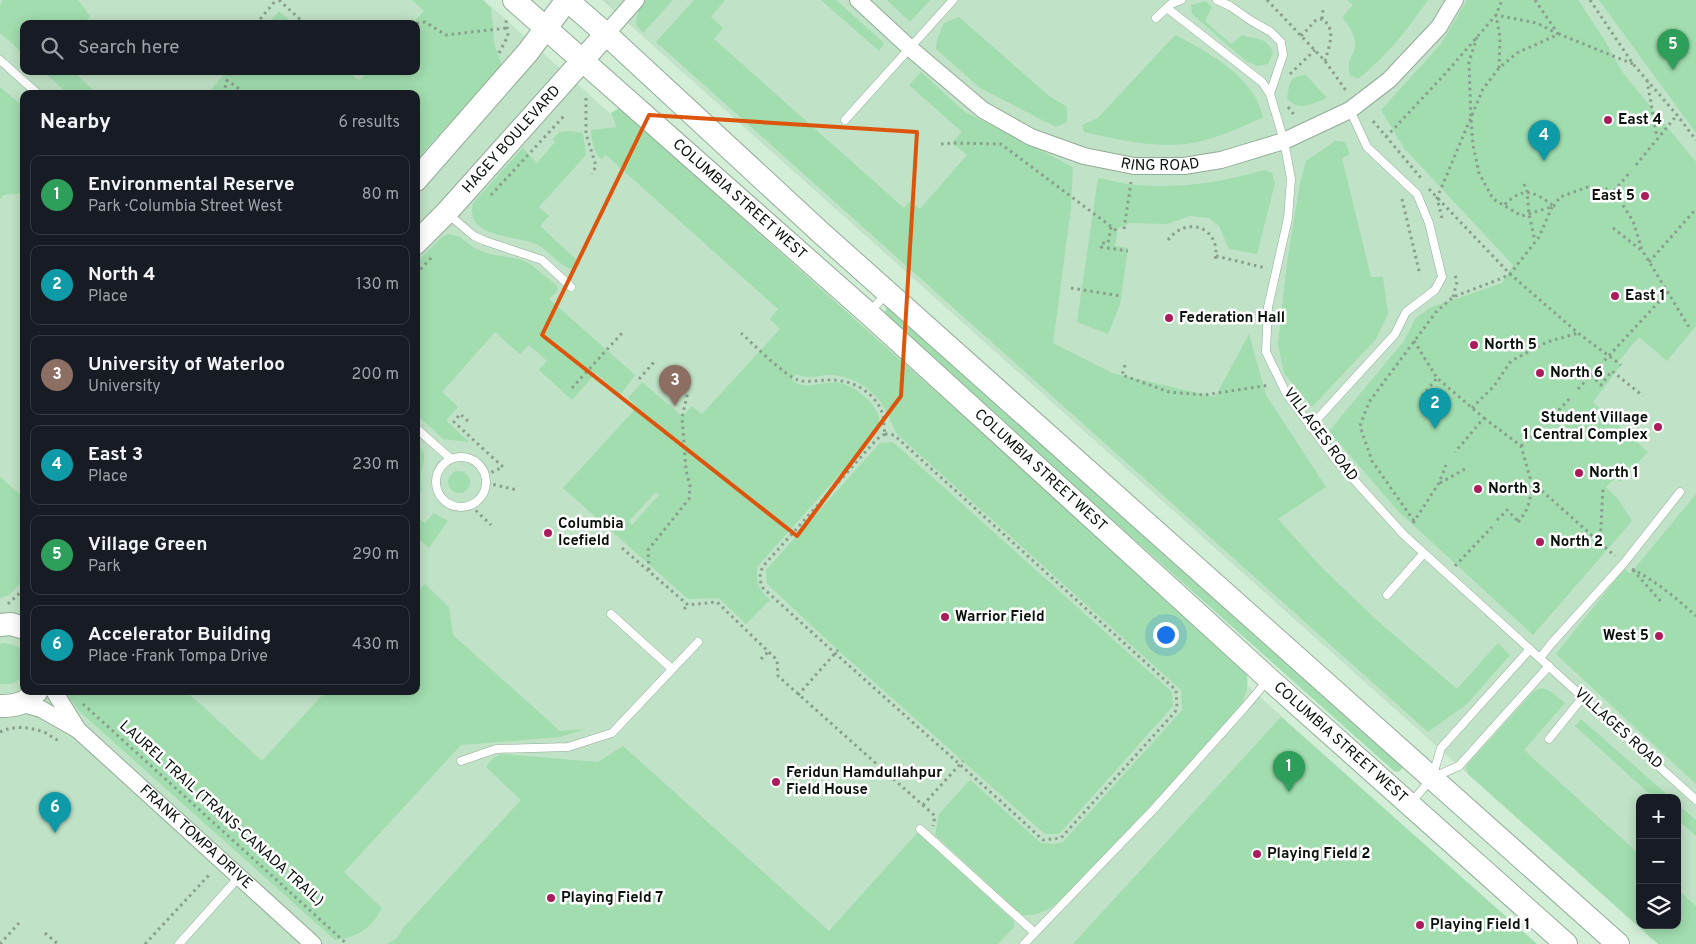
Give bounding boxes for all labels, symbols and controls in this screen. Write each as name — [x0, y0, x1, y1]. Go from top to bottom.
search box — [20, 20, 420, 75]
pin: 5 — [1657, 29, 1689, 70]
icon: search — [38, 34, 66, 62]
text: Search here — [78, 36, 180, 60]
street label: HAGEY BOULEVARD — [459, 82, 565, 197]
text: Nearby — [40, 109, 111, 136]
place label: East 4 — [1618, 111, 1662, 130]
text: 6 results — [338, 113, 400, 133]
marker: East 4 — [1602, 114, 1614, 126]
pin: 4 — [1528, 120, 1560, 161]
street label: COLUMBIA STREET WEST — [668, 135, 811, 264]
street label: RING ROAD — [1119, 154, 1201, 176]
text: Environmental Reserve — [88, 173, 295, 197]
text: 1 — [54, 185, 60, 205]
text: 80 m — [362, 185, 399, 205]
place label: East 5 — [1591, 187, 1635, 206]
marker: East 5 — [1639, 190, 1651, 202]
text: Park · Columbia Street West — [88, 197, 282, 217]
text: North 4 — [88, 263, 156, 287]
text: 2 — [52, 275, 62, 295]
text: 130 m — [356, 275, 399, 295]
text: Place — [88, 287, 128, 307]
place label: East 1 — [1625, 287, 1665, 306]
marker: East 1 — [1609, 290, 1621, 302]
place label: Federation Hall — [1179, 309, 1285, 328]
marker: Federation Hall — [1163, 312, 1175, 324]
place label: North 5 — [1484, 336, 1537, 355]
marker: North 5 — [1468, 339, 1480, 351]
text: University of Waterloo — [88, 353, 285, 377]
place label: North 6 — [1550, 364, 1603, 383]
text: 3 — [52, 365, 62, 385]
text: 200 m — [351, 365, 399, 385]
pin: 3 — [659, 365, 691, 406]
marker: North 6 — [1534, 367, 1546, 379]
text: University — [88, 377, 161, 397]
street label: VILLAGES ROAD — [1279, 384, 1361, 486]
pin: 2 — [1419, 388, 1451, 429]
street label: COLUMBIA STREET WEST — [970, 405, 1111, 536]
place label: Student Village 1 Central Complex — [1523, 409, 1648, 445]
marker: Student Village 1 Central Complex — [1652, 421, 1664, 433]
text: East 3 — [88, 443, 143, 467]
text: 4 — [52, 455, 62, 475]
text: 230 m — [352, 455, 399, 475]
place label: North 1 — [1589, 464, 1639, 483]
text: Place — [88, 467, 128, 487]
marker: North 1 — [1573, 467, 1585, 479]
place label: North 3 — [1488, 480, 1541, 499]
marker: North 3 — [1472, 483, 1484, 495]
place label: Columbia Icefield — [558, 515, 624, 551]
marker: Columbia Icefield — [542, 527, 554, 539]
text: Village Green — [88, 533, 207, 557]
place label: North 2 — [1550, 533, 1603, 552]
marker: North 2 — [1534, 536, 1546, 548]
text: 5 — [52, 545, 62, 565]
text: 290 m — [352, 545, 399, 565]
text: Park — [88, 557, 121, 577]
place label: Warrior Field — [955, 608, 1045, 627]
marker: Warrior Field — [939, 611, 951, 623]
your location — [1153, 622, 1179, 648]
text: Accelerator Building — [88, 623, 271, 647]
place label: West 5 — [1603, 627, 1649, 646]
marker: West 5 — [1653, 630, 1665, 642]
text: 6 — [52, 635, 62, 655]
text: 430 m — [352, 635, 399, 655]
text: Place · Frank Tompa Drive — [88, 647, 268, 667]
street label: COLUMBIA STREET WEST — [1269, 678, 1411, 807]
street label: VILLAGES ROAD — [1570, 684, 1666, 774]
street label: LAUREL TRAIL (TRANS-CANADA TRAIL) — [115, 717, 327, 911]
pin: 1 — [1273, 751, 1305, 792]
place label: Feridun Hamdullahpur Field House — [786, 764, 943, 800]
marker: Feridun Hamdullahpur Field House — [770, 776, 782, 788]
street label: FRANK TOMPA DRIVE — [135, 781, 256, 893]
pin: 6 — [39, 792, 71, 833]
map controls — [1636, 794, 1681, 929]
button: + — [1636, 794, 1681, 839]
button: − — [1636, 839, 1681, 884]
place label: Playing Field 2 — [1267, 845, 1370, 864]
marker: Playing Field 2 — [1251, 848, 1263, 860]
button: layers — [1636, 884, 1681, 929]
place label: Playing Field 7 — [561, 889, 663, 908]
marker: Playing Field 7 — [545, 892, 557, 904]
place label: Playing Field 1 — [1430, 916, 1530, 935]
marker: Playing Field 1 — [1414, 919, 1426, 931]

